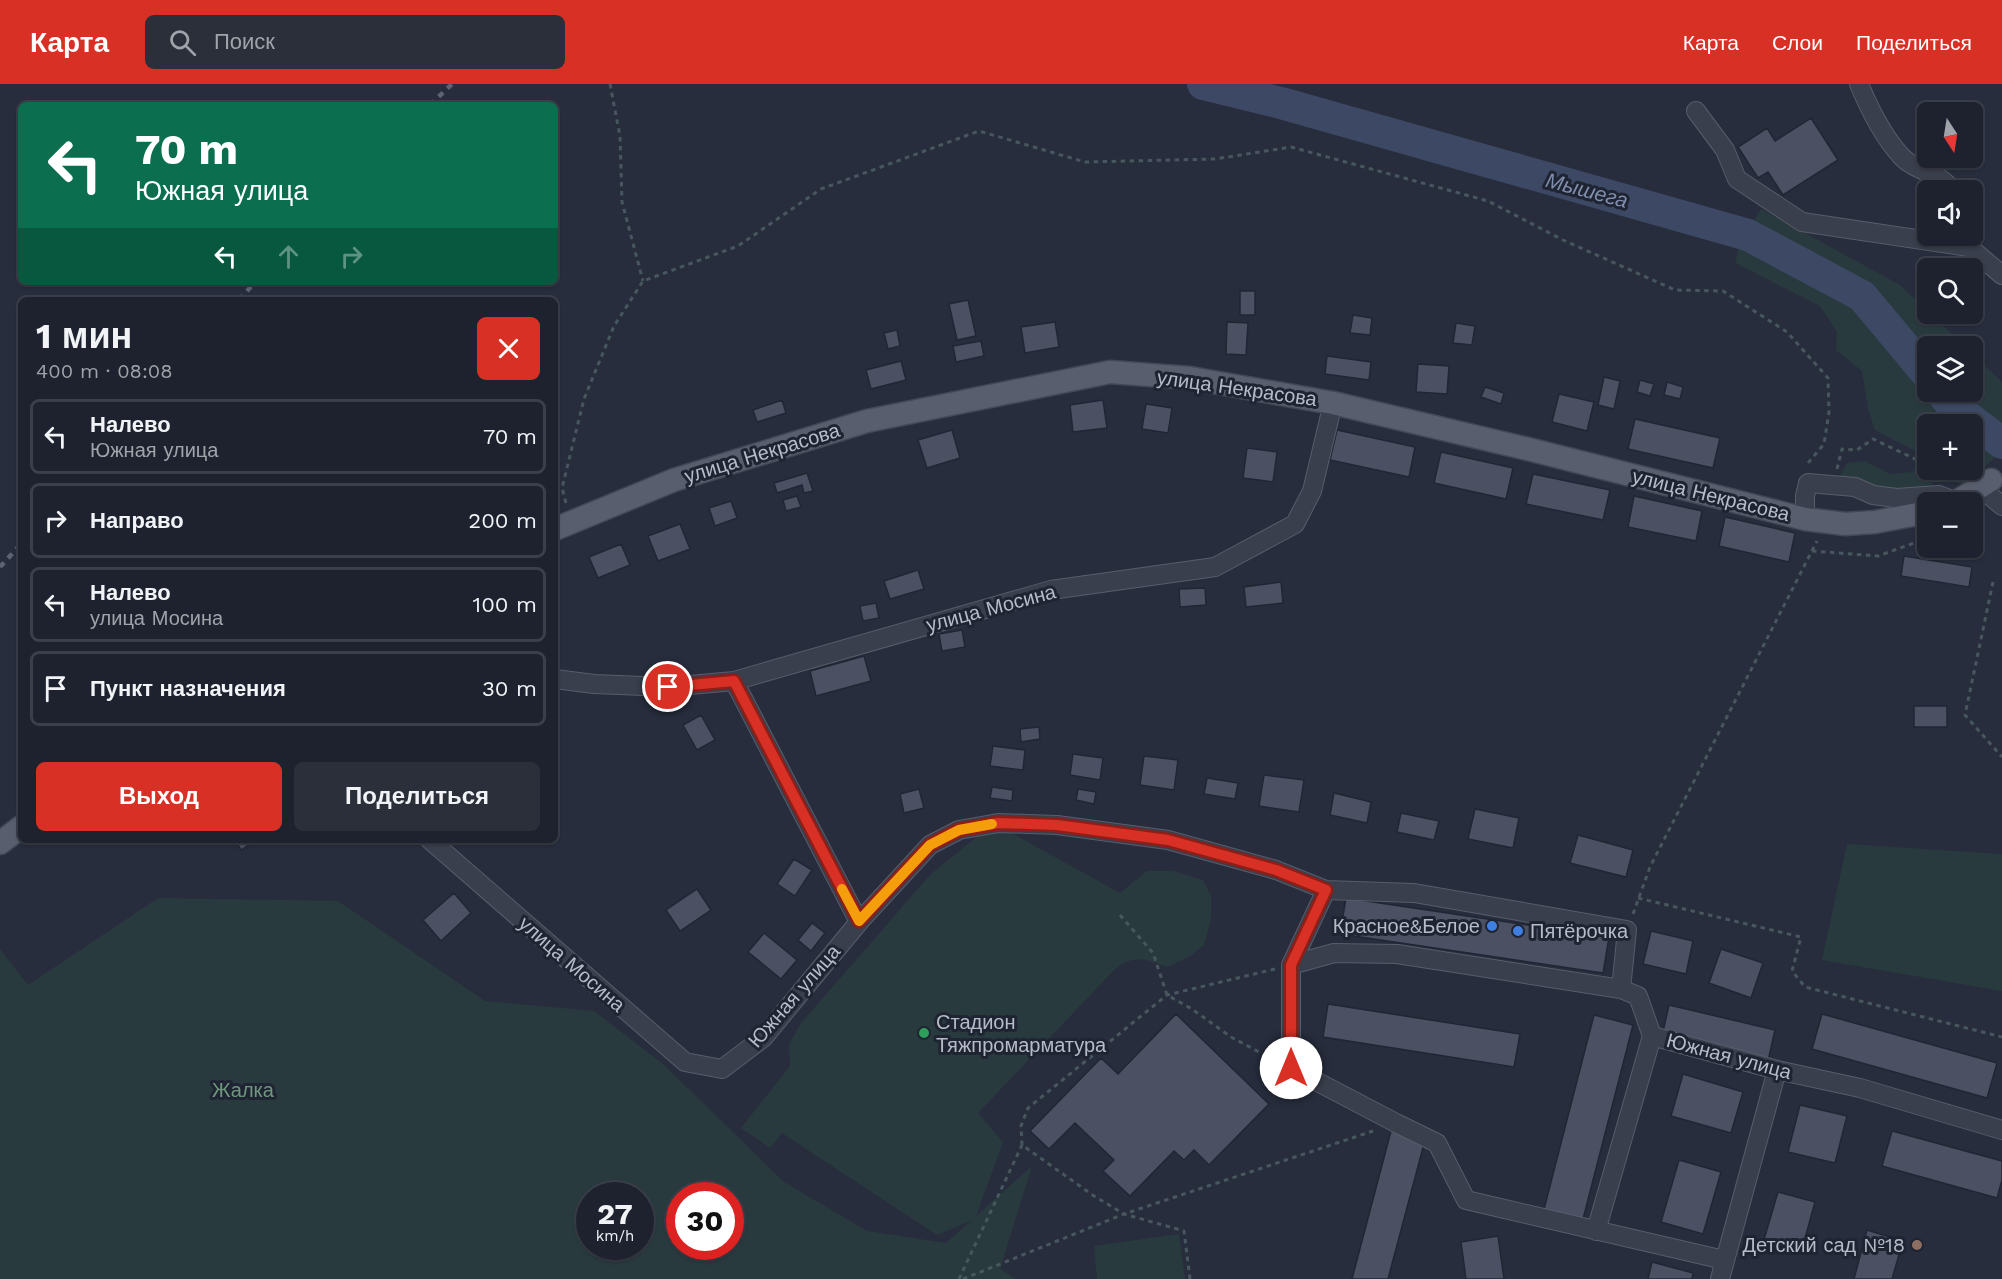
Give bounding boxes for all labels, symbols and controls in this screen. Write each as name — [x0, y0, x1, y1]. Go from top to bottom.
search box — [145, 15, 565, 69]
text: Карта — [30, 26, 109, 59]
icon: search — [166, 26, 199, 59]
text: Поиск — [214, 29, 275, 54]
text: Карта — [1683, 30, 1739, 55]
text: Слои — [1772, 30, 1823, 55]
text: Поделиться — [1856, 30, 1972, 55]
north arrow — [1917, 102, 1983, 168]
map controls — [1917, 102, 1983, 558]
text: 70 m — [135, 125, 238, 174]
icon: left — [36, 126, 114, 204]
water label: Мышега — [1543, 167, 1631, 213]
text: Южная улица — [135, 175, 308, 207]
button: sound — [1917, 180, 1983, 246]
icon: left — [209, 240, 242, 273]
icon: ahead — [272, 240, 305, 273]
icon: right — [335, 240, 368, 273]
button: search — [1917, 258, 1983, 324]
text: 1 мин — [36, 315, 132, 357]
button: close — [477, 317, 540, 380]
button: layers — [1917, 336, 1983, 402]
text: 400 m · 08:08 — [36, 359, 173, 383]
street label: улица Некрасова — [1155, 365, 1319, 411]
text: Налево — [90, 412, 171, 437]
button: + — [1917, 414, 1983, 480]
street label: улица Некрасова — [681, 418, 843, 488]
icon: left — [39, 420, 72, 453]
text: 70 m — [483, 424, 537, 449]
text: Южная улица — [90, 438, 218, 462]
street label: улица Некрасова — [1630, 464, 1793, 526]
button: − — [1917, 492, 1983, 558]
icon: right — [39, 504, 72, 537]
text: Направо — [90, 508, 184, 533]
text: 200 m — [468, 508, 537, 533]
street label: улица Мосина — [924, 579, 1059, 637]
text: Налево — [90, 580, 171, 605]
icon: left — [39, 588, 72, 621]
text: 100 m — [473, 592, 537, 617]
text: улица Мосина — [90, 606, 223, 630]
pin — [642, 661, 693, 712]
icon: arrive — [651, 670, 684, 703]
icon: arrive — [39, 672, 72, 705]
text: Пункт назначения — [90, 676, 286, 701]
text: 30 m — [482, 676, 537, 701]
button: Выход — [36, 762, 282, 831]
button: Поделиться — [294, 762, 540, 831]
street label: улица Мосина — [514, 911, 631, 1017]
place label: Красное&Белое — [1333, 914, 1480, 938]
marker: Красное&Белое — [1485, 919, 1499, 933]
place label: Пятёрочка — [1530, 919, 1629, 943]
marker: Пятёрочка — [1511, 924, 1525, 938]
street label: Южная улица — [743, 939, 846, 1052]
place label: Стадион Тяжпромарматура — [936, 1010, 1107, 1057]
marker: Стадион Тяжпромарматура — [917, 1026, 931, 1040]
street label: Южная улица — [1664, 1028, 1795, 1084]
position arrow — [1259, 1036, 1323, 1100]
park label: Жалка — [212, 1078, 275, 1102]
speed limit sign: 30 — [666, 1182, 744, 1260]
text: 27 — [597, 1196, 633, 1231]
text: km/h — [596, 1227, 634, 1245]
place label: Детский сад №18 — [1743, 1233, 1905, 1257]
marker: Детский сад №18 — [1910, 1238, 1924, 1252]

